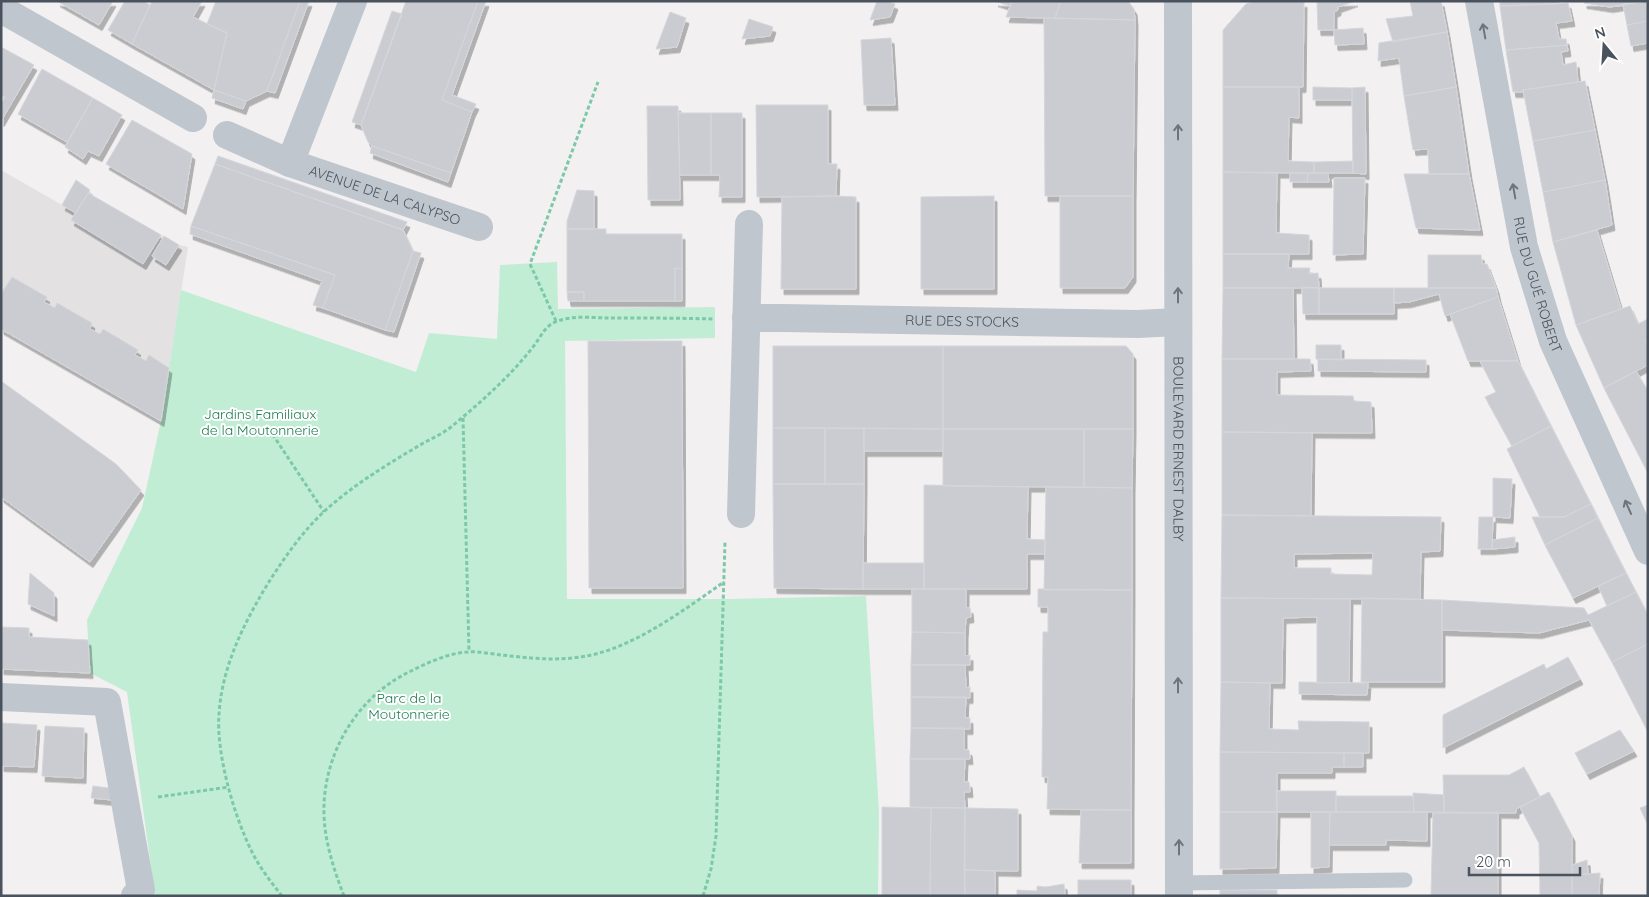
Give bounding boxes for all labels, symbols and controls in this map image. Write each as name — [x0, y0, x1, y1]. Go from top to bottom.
north arrow — [1579, 20, 1629, 70]
text: N — [1592, 22, 1608, 43]
one-way arrow — [1479, 23, 1489, 39]
one-way arrow — [1173, 124, 1183, 140]
street label: AVENUE DE LA CALYPSO — [307, 161, 463, 229]
one-way arrow — [1508, 183, 1518, 199]
street label: RUE DU GUÉ ROBERT — [1510, 215, 1566, 356]
one-way arrow — [1173, 287, 1183, 303]
street label: RUE DES STOCKS — [905, 311, 1019, 331]
street label: BOULEVARD ERNEST DALBY — [1169, 356, 1188, 542]
park label: Jardins Familiaux de la Moutonnerie — [201, 405, 319, 439]
one-way arrow — [1622, 500, 1632, 515]
one-way arrow — [1173, 677, 1183, 693]
park label: Parc de la Moutonnerie — [368, 689, 450, 723]
one-way arrow — [1174, 839, 1184, 856]
scale bar — [1469, 844, 1580, 876]
text: 20 m — [1476, 852, 1511, 871]

